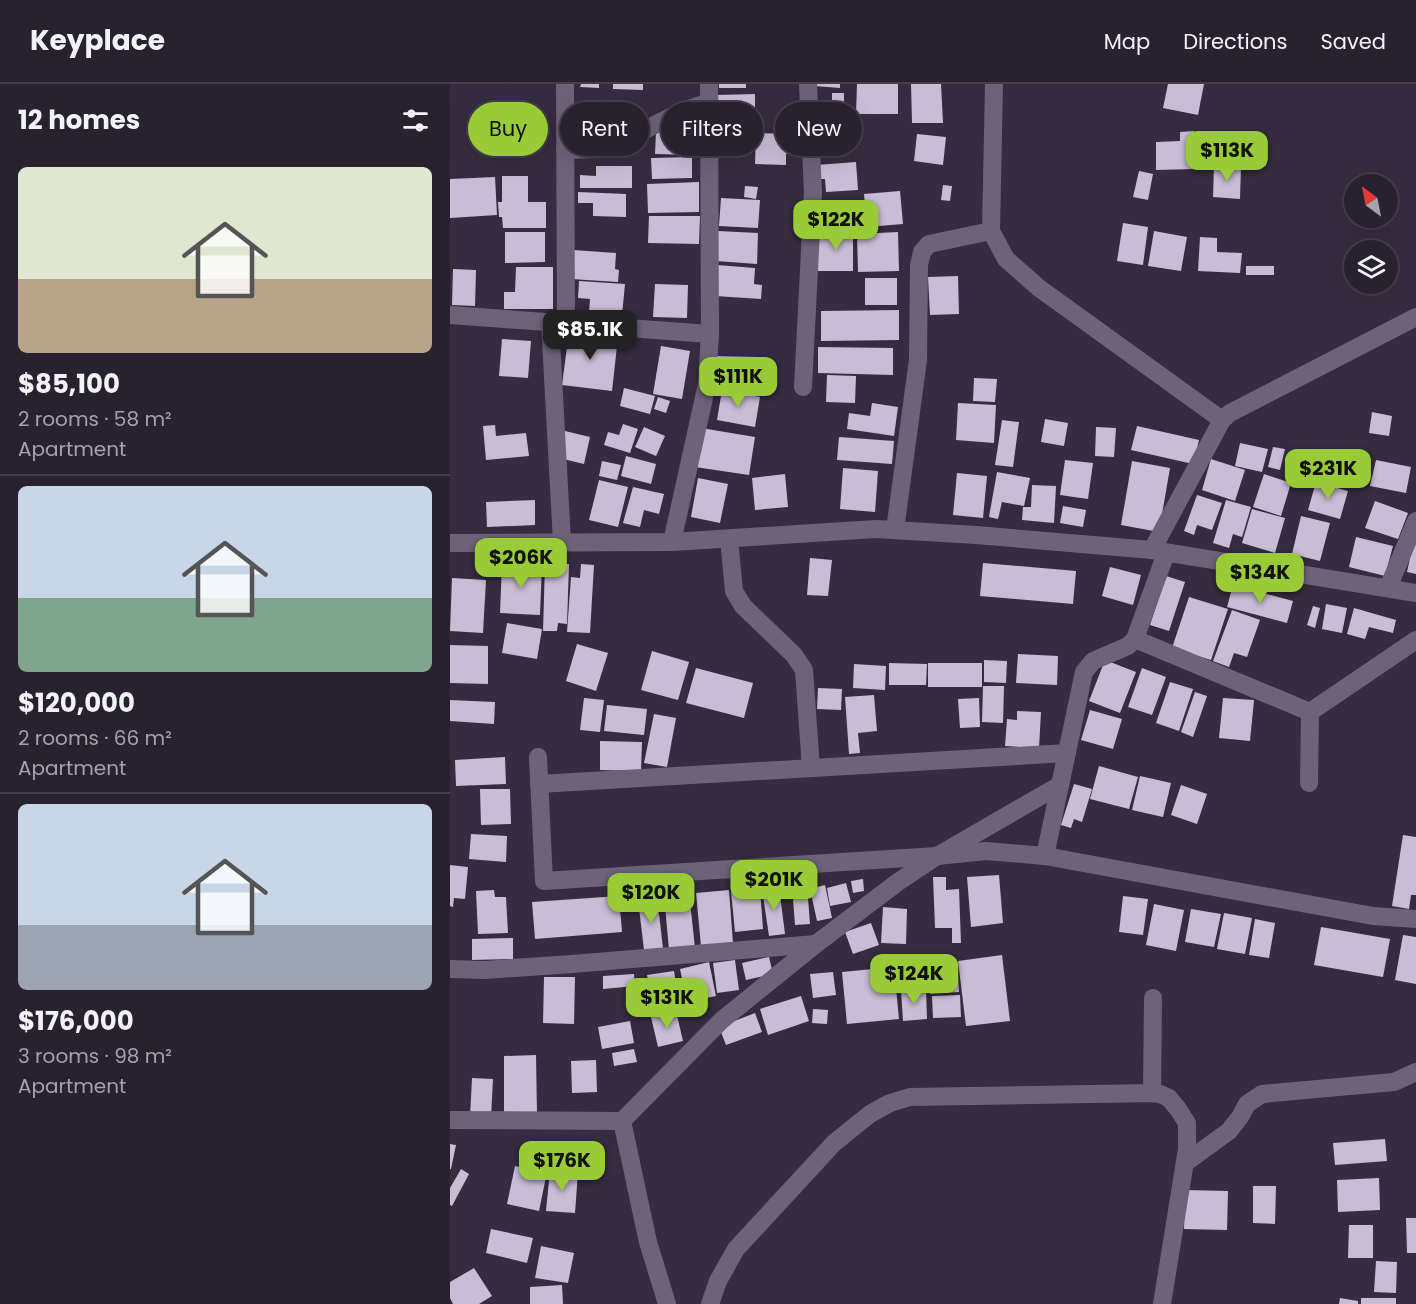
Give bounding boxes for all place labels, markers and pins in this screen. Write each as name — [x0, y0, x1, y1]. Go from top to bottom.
pin: $113K — [1185, 131, 1269, 182]
pin: $122K — [794, 200, 878, 251]
pin: $85.1K — [541, 310, 639, 361]
pin: $111K — [696, 357, 780, 408]
pin: $231K — [1286, 449, 1370, 500]
pin: $206K — [479, 538, 563, 589]
pin: $134K — [1218, 553, 1302, 604]
pin: $201K — [732, 860, 816, 911]
pin: $120K — [609, 873, 693, 924]
pin: $124K — [872, 954, 956, 1005]
pin: $131K — [625, 978, 709, 1029]
pin: $176K — [520, 1141, 604, 1192]

